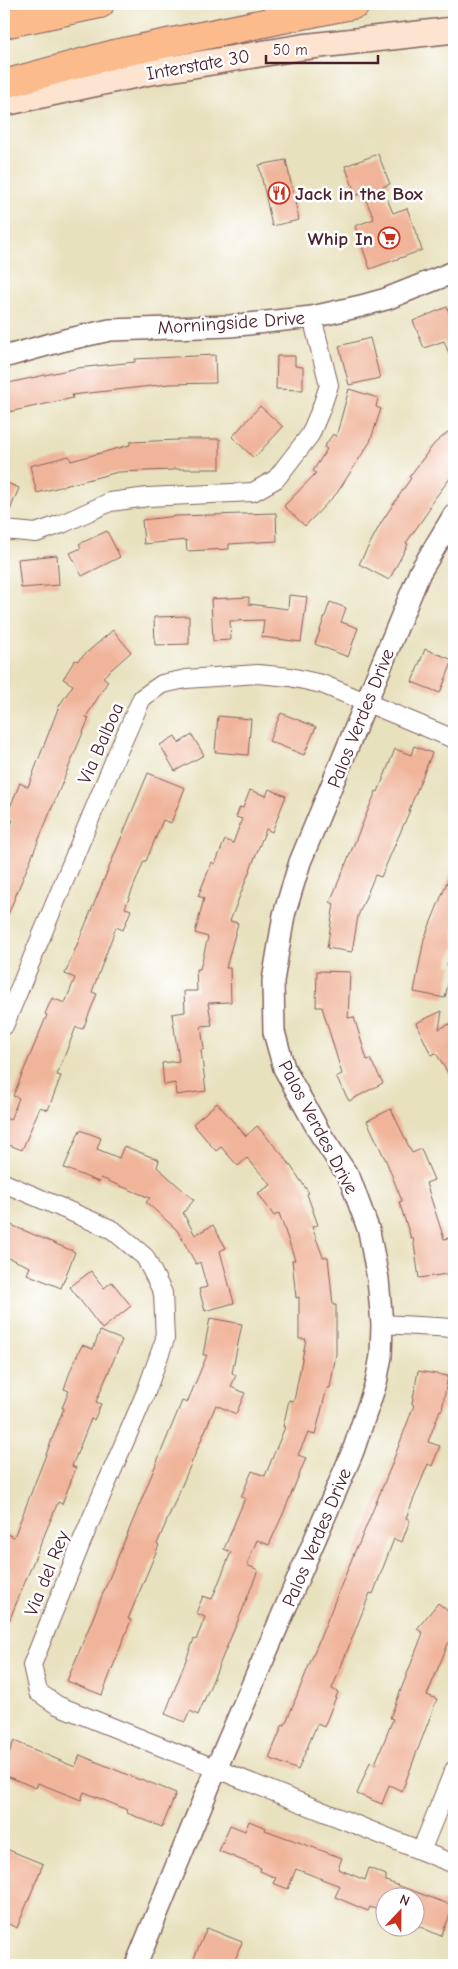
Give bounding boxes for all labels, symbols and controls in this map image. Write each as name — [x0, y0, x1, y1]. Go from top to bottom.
scale bar — [266, 32, 378, 64]
text: 50 m — [273, 41, 308, 59]
street label: Interstate 30 — [145, 45, 252, 85]
restaurant icon: Jack in the Box — [267, 181, 291, 205]
place label: Jack in the Box — [295, 183, 424, 205]
supermarket icon: Whip In — [377, 226, 401, 250]
place label: Whip In — [308, 228, 373, 250]
street label: Morningside Drive — [156, 307, 306, 339]
street label: Palos Verdes Drive — [323, 646, 399, 791]
street label: Via Balboa — [73, 699, 129, 787]
street label: Palos Verdes Drive — [274, 1057, 363, 1198]
street label: Palos Verdes Drive — [278, 1465, 356, 1610]
street label: Via del Rey — [20, 1527, 74, 1619]
north arrow — [376, 1886, 426, 1936]
text: N — [397, 1891, 412, 1910]

